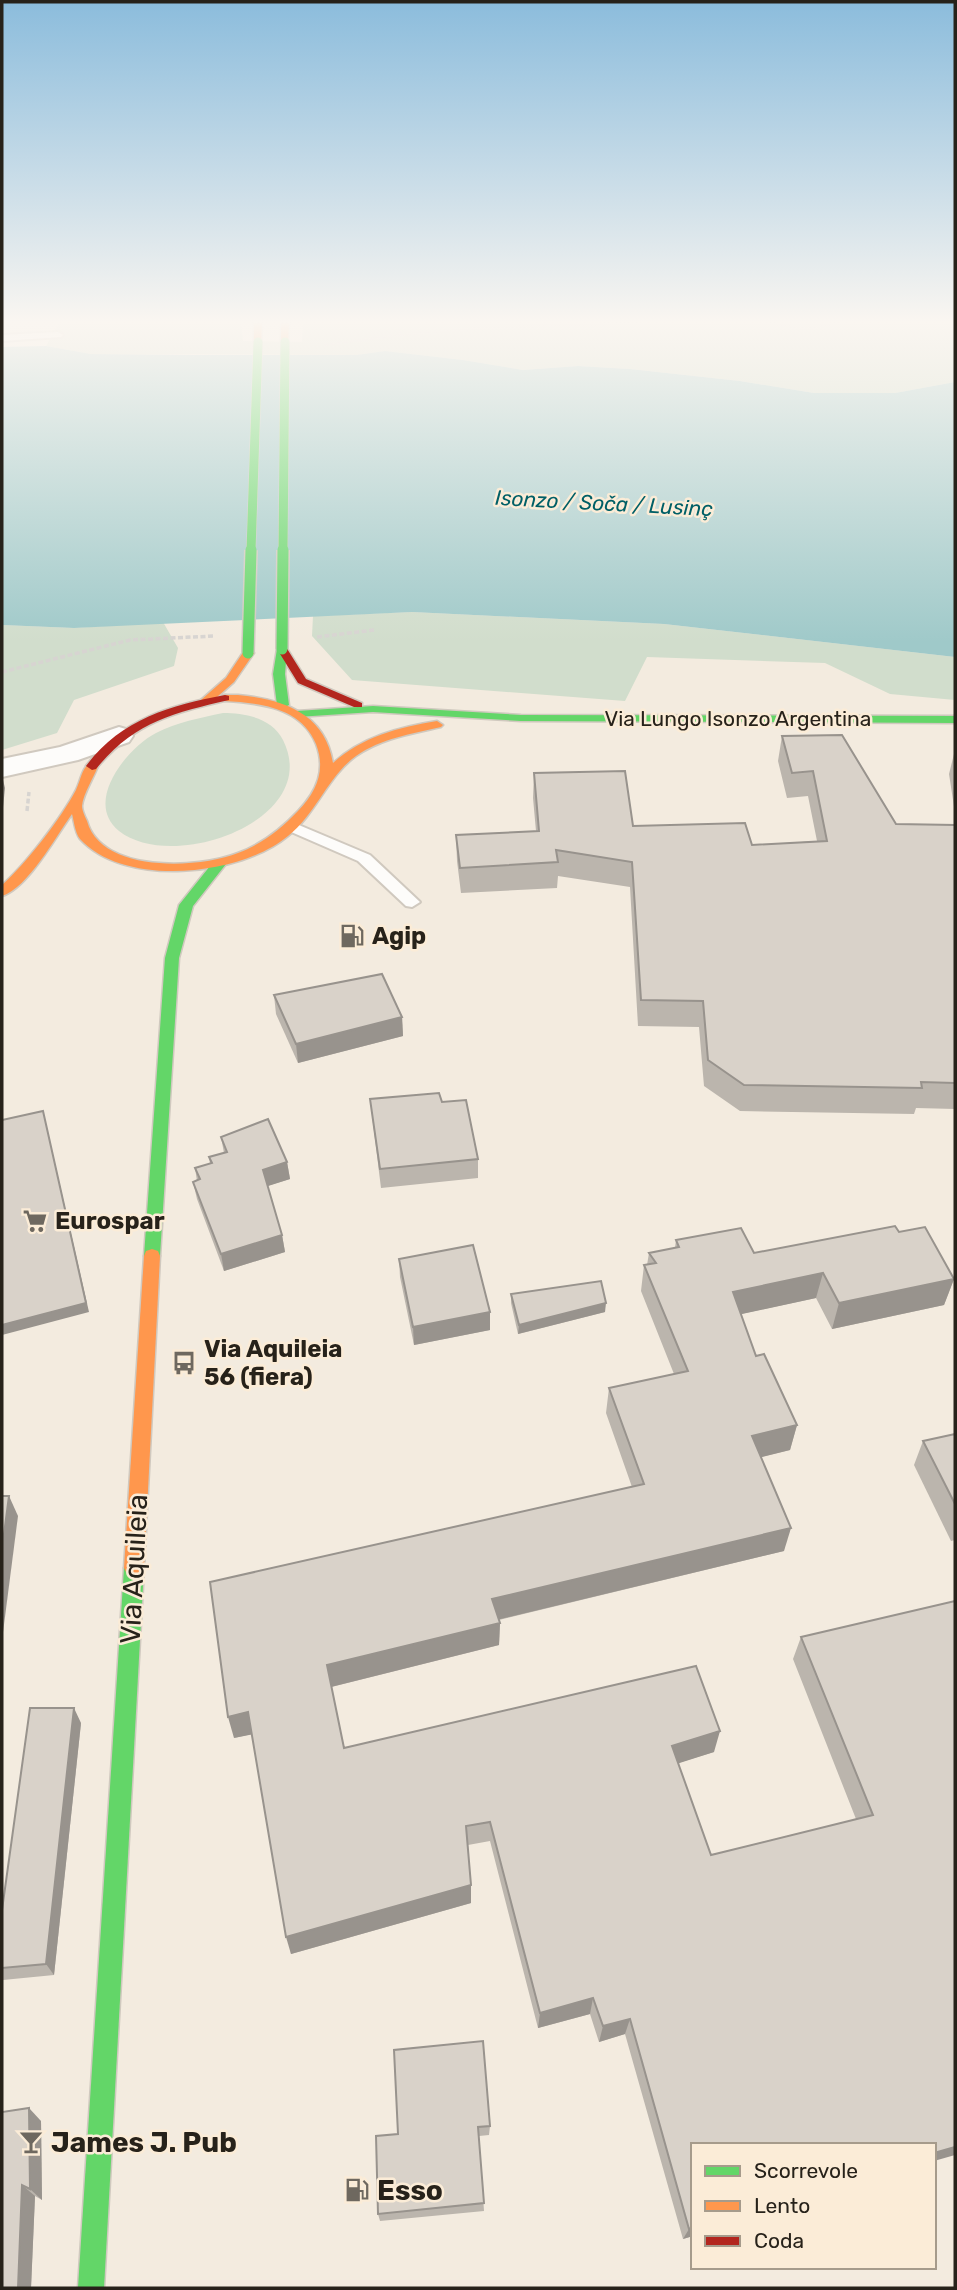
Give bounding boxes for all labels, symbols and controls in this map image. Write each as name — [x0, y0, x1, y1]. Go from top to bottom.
water label: Isonzo / Soča / Lusinç — [494, 485, 714, 521]
street label: Via Lungo Isonzo Argentina — [605, 706, 871, 731]
fuel station icon: Agip — [338, 922, 366, 950]
place label: Agip — [372, 922, 426, 950]
supermarket icon: Eurospar — [21, 1207, 49, 1235]
place label: Eurospar — [55, 1207, 165, 1235]
place label: Via Aquileia 56 (fiera) — [204, 1335, 343, 1391]
bus stop icon: Via Aquileia 56 (fiera) — [170, 1349, 198, 1377]
street label: Via Aquileia — [114, 1493, 154, 1645]
place label: James J. Pub — [51, 2126, 237, 2159]
bar icon: James J. Pub — [17, 2128, 45, 2156]
legend — [691, 2143, 936, 2269]
text: Scorrevole — [754, 2158, 858, 2183]
place label: Esso — [377, 2174, 443, 2207]
fuel station icon: Esso — [343, 2176, 371, 2204]
text: Lento — [754, 2193, 810, 2218]
text: Coda — [754, 2228, 804, 2253]

